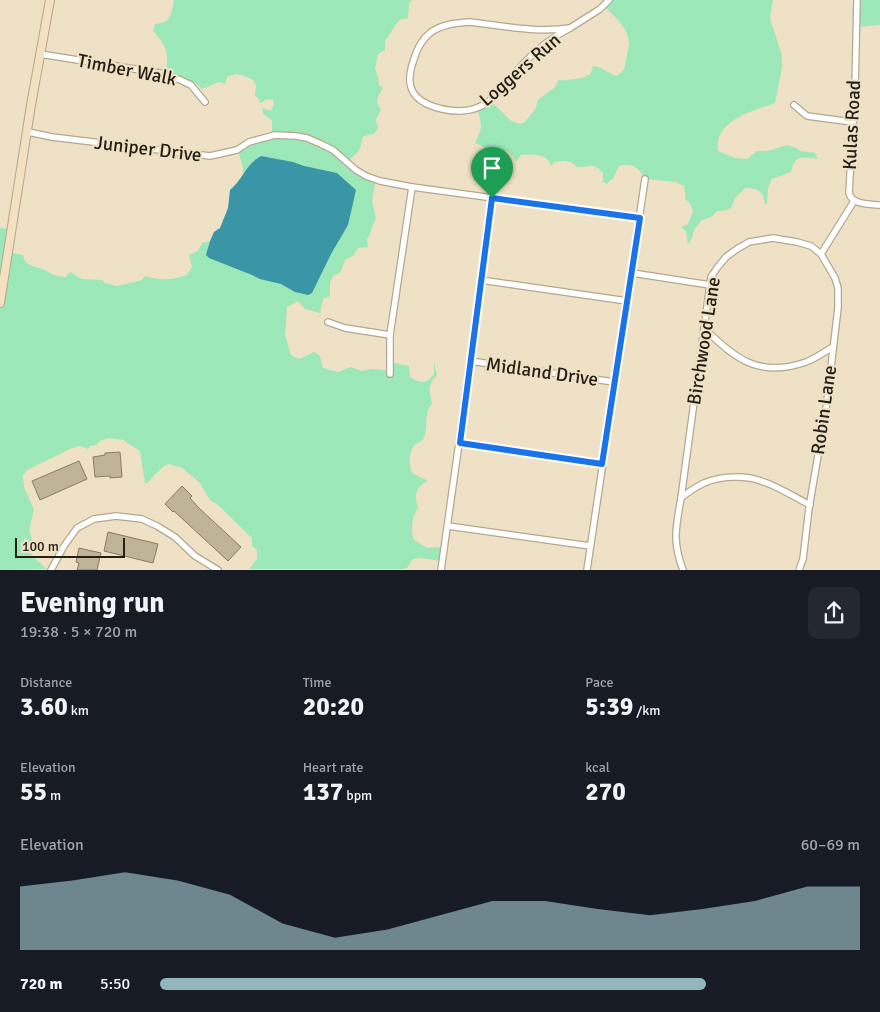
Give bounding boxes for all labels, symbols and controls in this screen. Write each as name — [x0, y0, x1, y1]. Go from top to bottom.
street label: Loggers Run — [474, 28, 566, 112]
street label: Timber Walk — [75, 49, 179, 91]
street label: Kulas Road — [838, 80, 866, 170]
street label: Juniper Drive — [93, 131, 203, 167]
pin — [471, 147, 513, 198]
icon: arrive — [478, 154, 506, 182]
street label: Birchwood Lane — [682, 275, 726, 407]
street label: Midland Drive — [484, 352, 600, 392]
street label: Robin Lane — [806, 364, 842, 456]
scale bar — [15, 534, 125, 558]
text: 100 m — [22, 538, 59, 555]
text: Evening run — [20, 586, 165, 620]
button: share — [808, 587, 860, 639]
text: 19:38 · 5 × 720 m — [20, 622, 137, 642]
text: Distance — [20, 674, 72, 691]
text: Time — [303, 674, 332, 691]
text: Pace — [585, 674, 614, 691]
text: 3.60 — [20, 691, 68, 722]
text: 20:20 — [303, 691, 364, 722]
text: 5:39 — [585, 691, 633, 722]
text: km — [68, 702, 89, 719]
text: /km — [633, 702, 660, 719]
text: Elevation — [20, 759, 76, 776]
text: Heart rate — [303, 759, 363, 776]
text: kcal — [585, 759, 610, 776]
text: 55 — [20, 776, 47, 807]
text: 137 — [303, 776, 343, 807]
text: 270 — [585, 776, 626, 807]
text: m — [47, 787, 61, 804]
text: bpm — [343, 787, 372, 804]
text: Elevation — [20, 835, 84, 855]
text: 60–69 m — [801, 835, 860, 855]
text: 720 m — [20, 974, 62, 994]
text: 5:50 — [100, 974, 130, 994]

